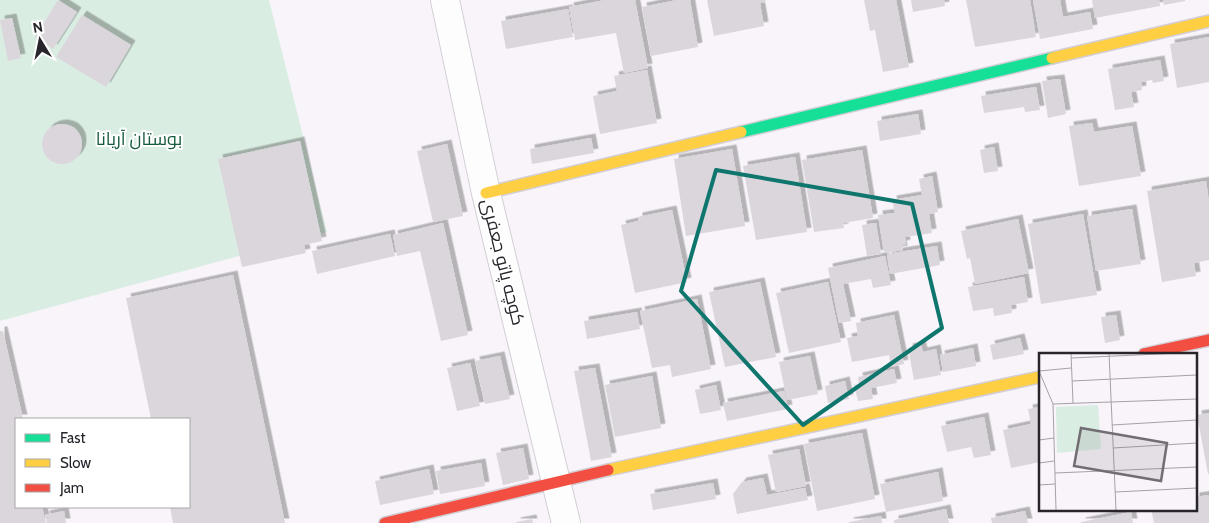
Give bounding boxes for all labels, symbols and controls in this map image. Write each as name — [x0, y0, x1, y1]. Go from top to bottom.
north arrow — [15, 15, 65, 65]
text: N — [31, 17, 44, 37]
park label: بوستان آریانا — [96, 128, 182, 150]
street label: کوچه پاتو جعفری — [476, 196, 529, 328]
inset map — [1039, 353, 1196, 510]
legend — [15, 418, 190, 508]
text: Fast — [60, 429, 85, 447]
text: Slow — [60, 454, 91, 472]
text: Jam — [59, 479, 84, 497]

